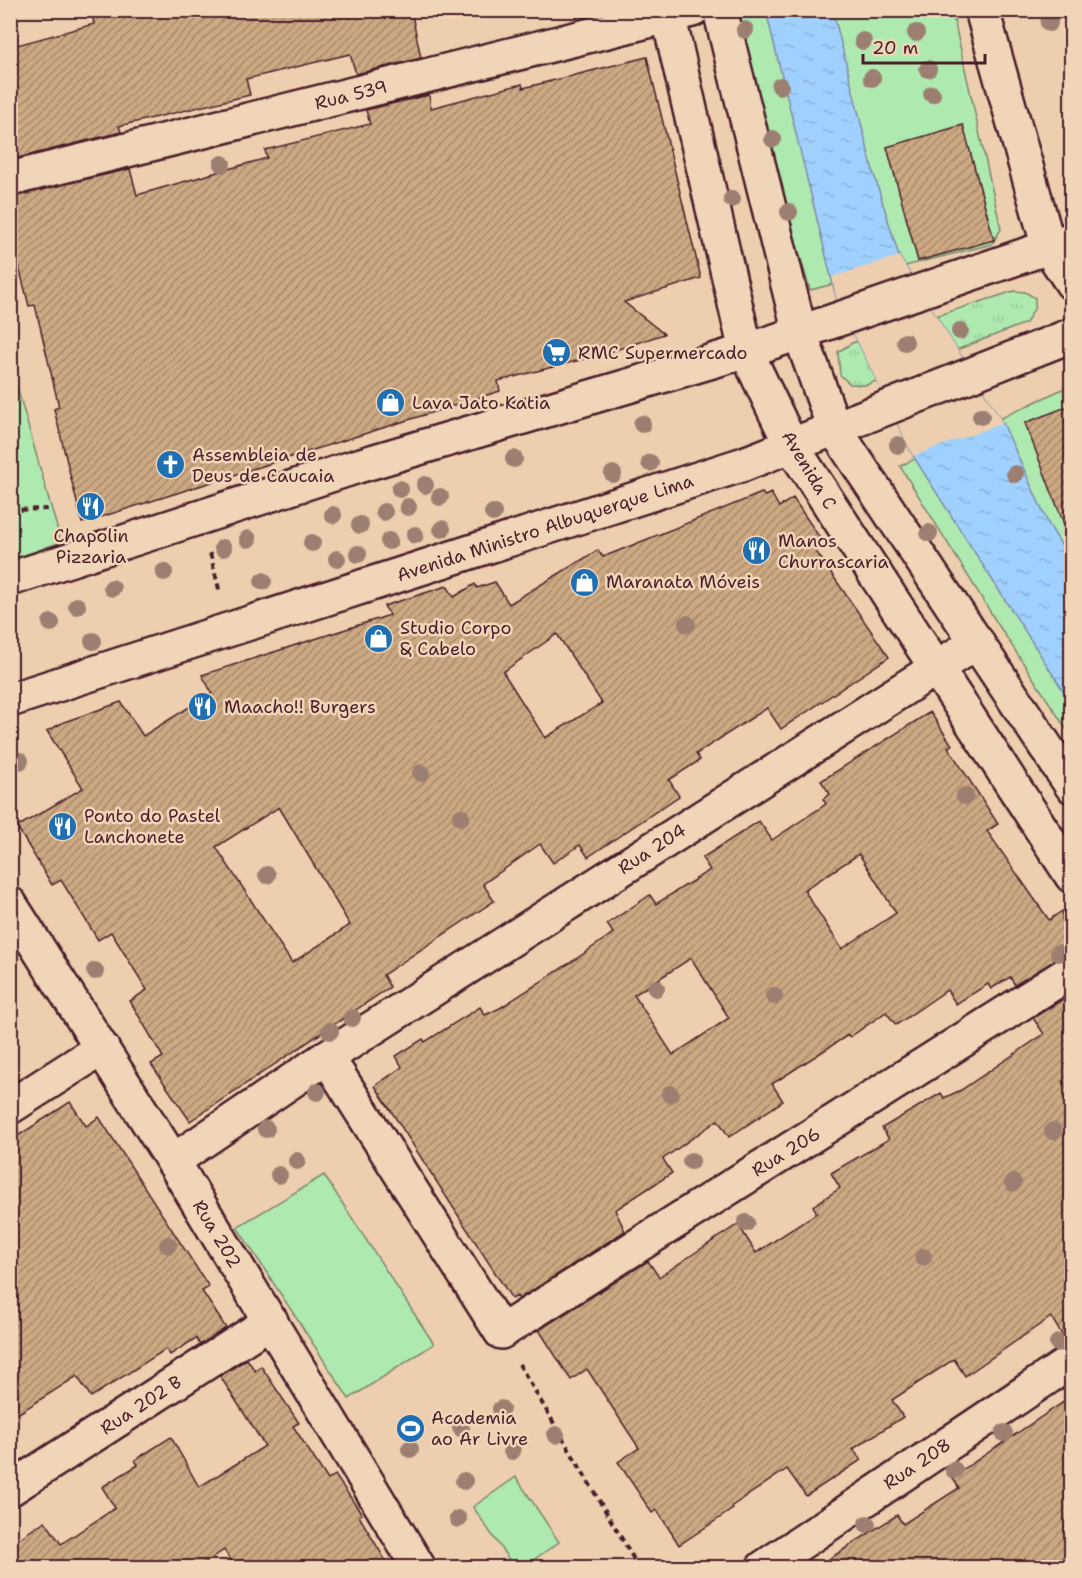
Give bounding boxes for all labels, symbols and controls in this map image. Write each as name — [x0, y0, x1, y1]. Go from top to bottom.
scale bar — [863, 27, 984, 65]
text: 20 m — [872, 36, 918, 60]
street label: Rua 539 — [312, 74, 390, 116]
supermarket icon: RMC Supermercado — [541, 337, 573, 369]
place label: RMC Supermercado — [578, 341, 748, 365]
shop icon: Lava Jato Katia — [375, 387, 407, 419]
place label: Lava Jato Katia — [412, 391, 550, 415]
street label: Avenida C — [776, 426, 842, 514]
place label: Assembleia de Deus de Caucaia — [192, 443, 334, 488]
church icon: Assembleia de Deus de Caucaia — [155, 449, 187, 481]
street label: Avenida Ministro Albuquerque Lima — [394, 469, 696, 587]
restaurant icon: Chapolin Pizzaria — [75, 491, 107, 523]
place label: Chapolin Pizzaria — [53, 524, 129, 569]
place label: Manos Churrascaria — [778, 529, 889, 574]
restaurant icon: Manos Churrascaria — [741, 535, 773, 567]
shop icon: Maranata Móveis — [569, 566, 601, 598]
place label: Maranata Móveis — [606, 570, 760, 594]
place label: Studio Corpo & Cabelo — [400, 616, 511, 661]
shop icon: Studio Corpo & Cabelo — [363, 622, 395, 654]
restaurant icon: Maacho!! Burgers — [187, 691, 219, 723]
place label: Maacho!! Burgers — [224, 695, 376, 719]
place label: Ponto do Pastel Lanchonete — [84, 804, 221, 849]
restaurant icon: Ponto do Pastel Lanchonete — [47, 810, 79, 842]
street label: Rua 204 — [613, 818, 691, 880]
street label: Rua 206 — [747, 1122, 825, 1182]
street label: Rua 202 — [187, 1195, 247, 1273]
street label: Rua 202 B — [96, 1370, 186, 1440]
place label: Academia ao Ar Livre — [431, 1406, 528, 1451]
sports icon: Academia ao Ar Livre — [394, 1412, 426, 1444]
street label: Rua 208 — [879, 1433, 955, 1495]

